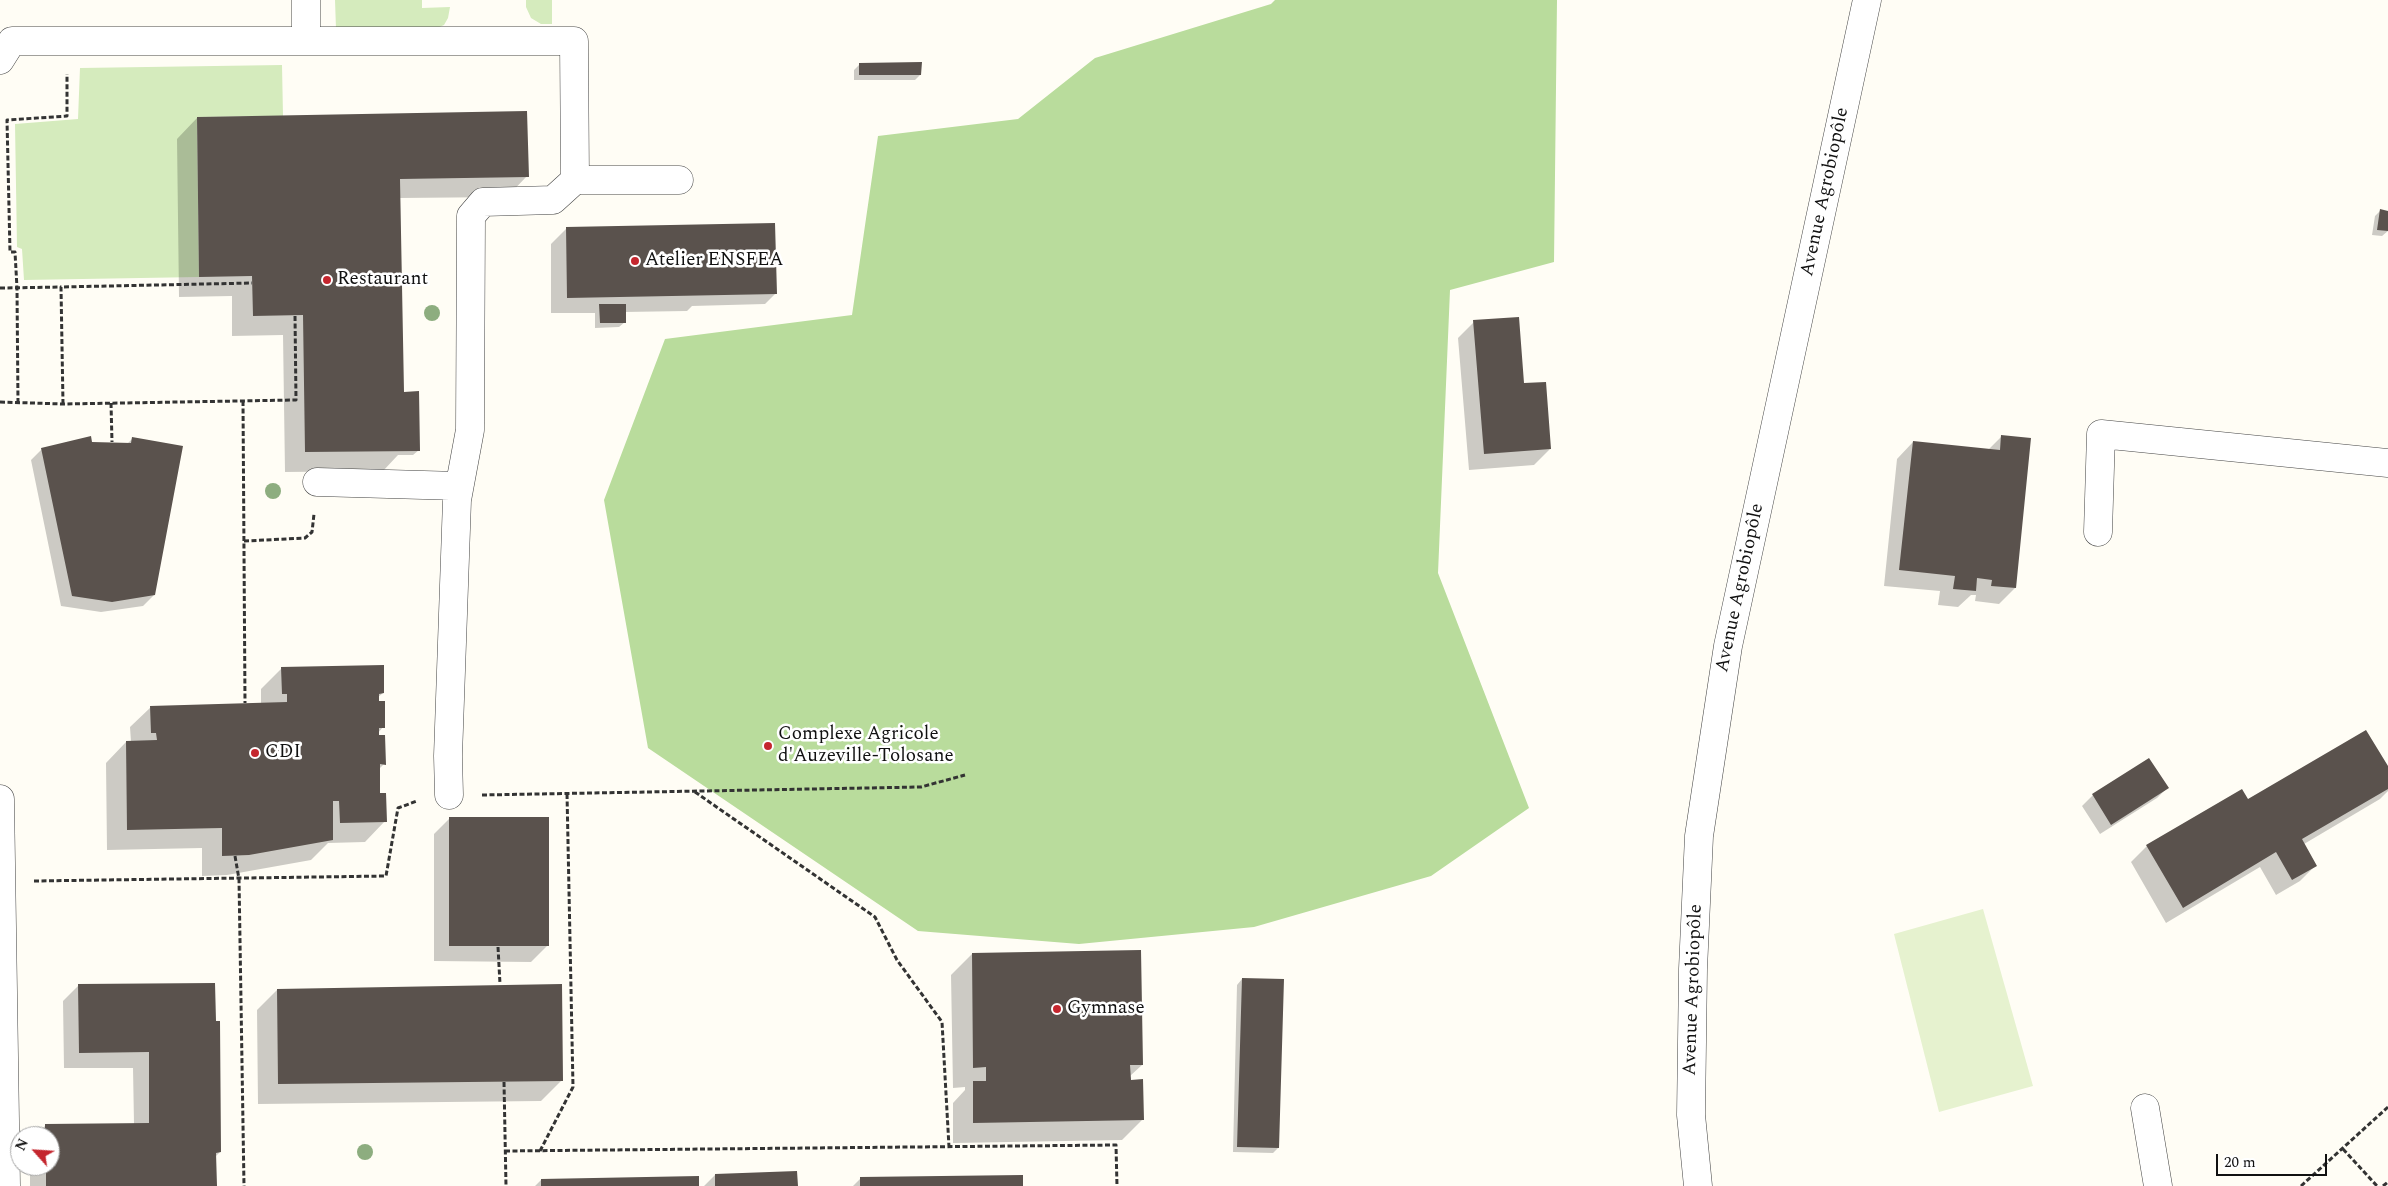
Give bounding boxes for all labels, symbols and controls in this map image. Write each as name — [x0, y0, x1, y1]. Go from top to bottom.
street label: Avenue Agrobiopôle — [1797, 106, 1855, 278]
place label: Atelier ENSFEA — [645, 250, 784, 272]
marker: Atelier ENSFEA — [629, 255, 641, 267]
place label: Restaurant — [337, 269, 428, 291]
marker: Restaurant — [321, 274, 333, 286]
street label: Avenue Agrobiopôle — [1712, 502, 1770, 674]
place label: Complexe Agricole d'Auzeville-Tolosane — [778, 724, 954, 768]
marker: Complexe Agricole d'Auzeville-Tolosane — [762, 740, 774, 752]
place label: CDI — [265, 742, 301, 764]
marker: CDI — [249, 747, 261, 759]
street label: Avenue Agrobiopôle — [1680, 904, 1708, 1076]
place label: Gymnase — [1067, 998, 1145, 1020]
marker: Gymnase — [1051, 1003, 1063, 1015]
north arrow — [10, 1126, 60, 1176]
text: N — [10, 1135, 34, 1154]
scale bar — [2218, 1144, 2329, 1176]
text: 20 m — [2224, 1151, 2256, 1174]

